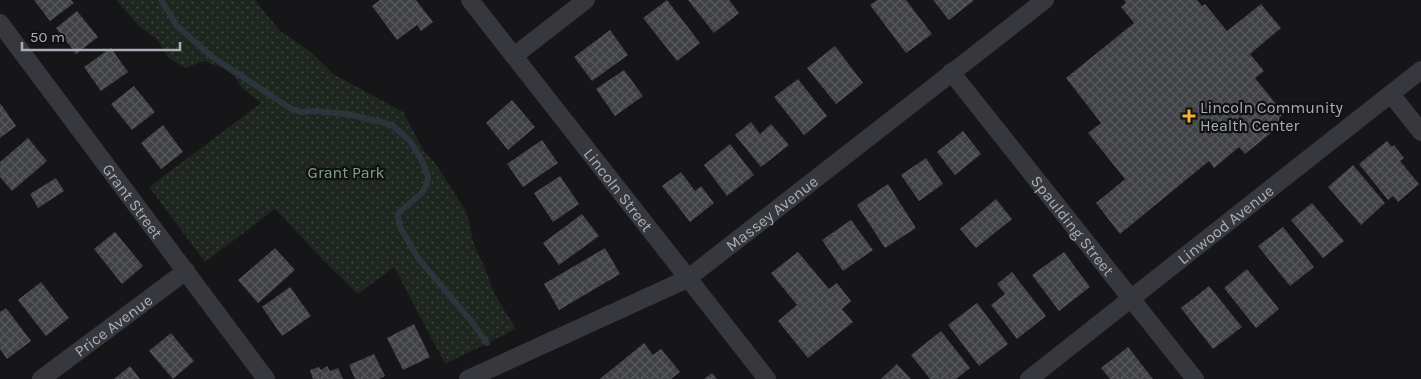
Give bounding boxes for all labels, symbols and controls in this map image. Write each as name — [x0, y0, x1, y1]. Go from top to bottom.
scale bar — [22, 20, 180, 52]
text: 50 m — [30, 28, 65, 46]
place label: Lincoln Community Health Center — [1200, 98, 1343, 135]
marker: Lincoln Community Health Center — [1182, 109, 1196, 123]
street label: Lincoln Street — [580, 144, 657, 236]
street label: Grant Street — [98, 160, 167, 242]
park label: Grant Park — [308, 163, 384, 182]
street label: Massey Avenue — [722, 172, 822, 255]
street label: Spaulding Street — [1027, 172, 1118, 280]
street label: Linwood Avenue — [1174, 181, 1277, 268]
street label: Price Avenue — [71, 290, 156, 361]

